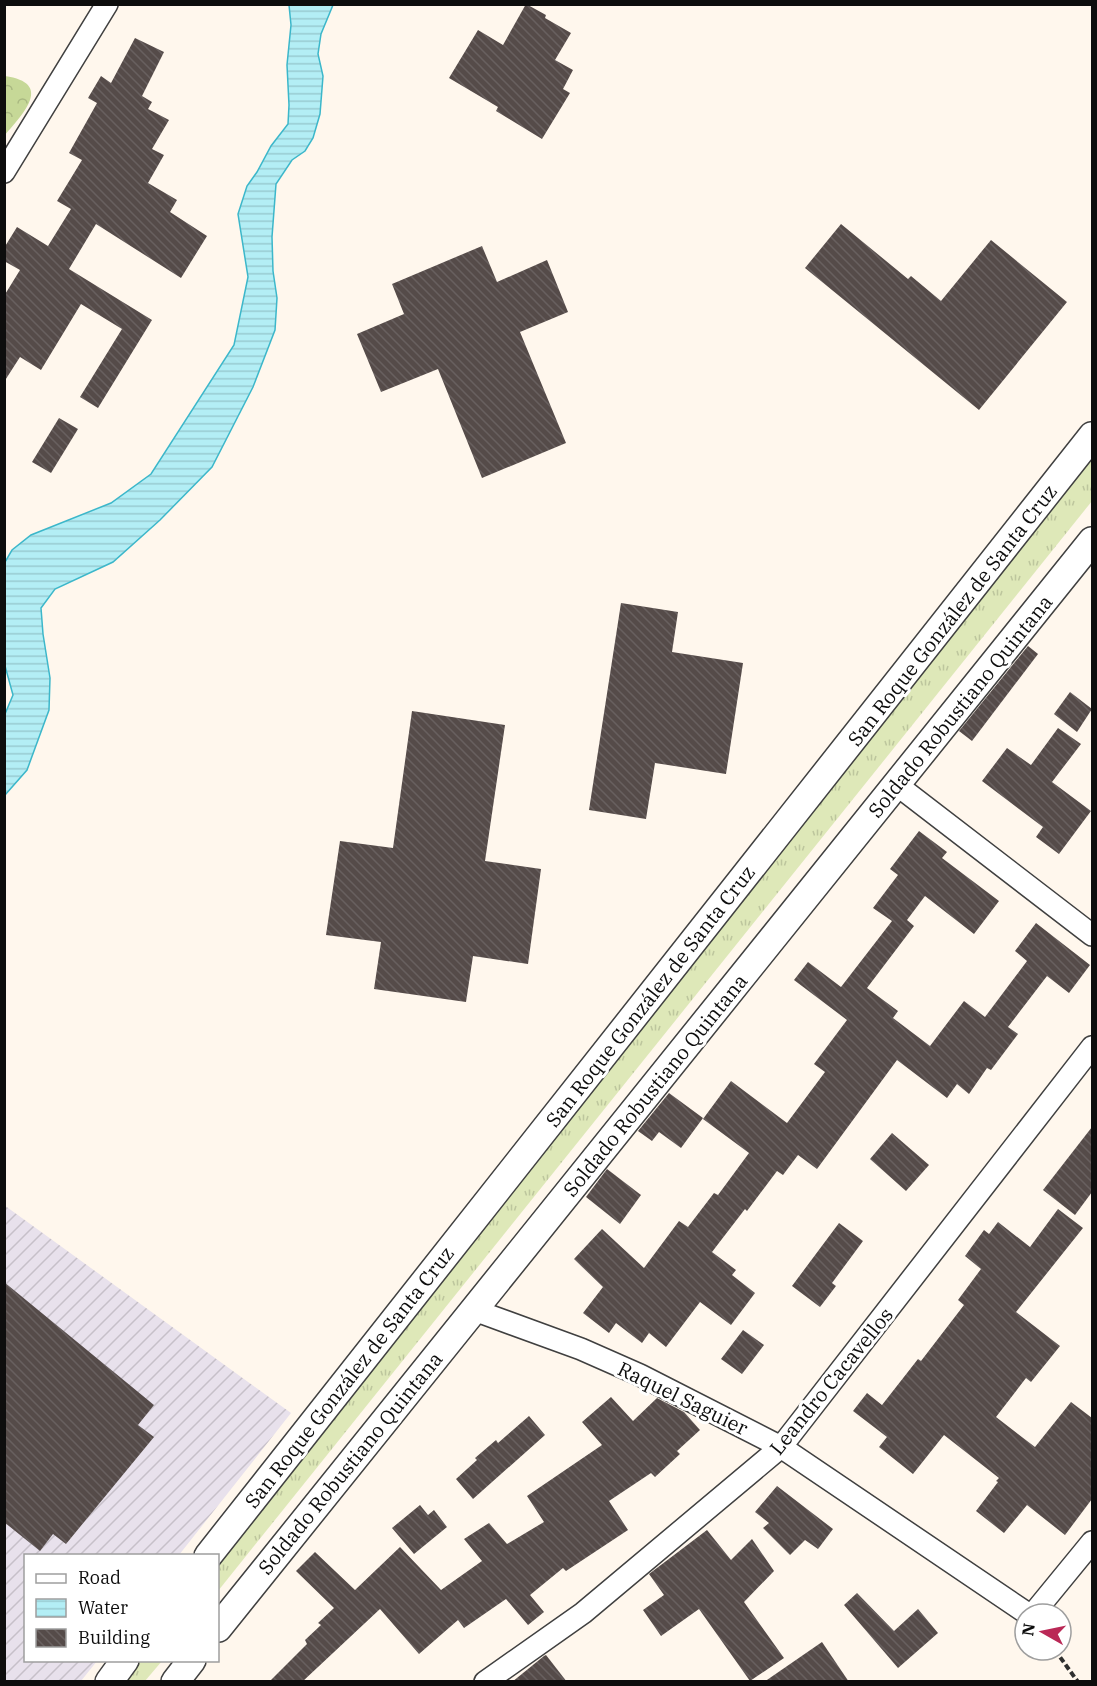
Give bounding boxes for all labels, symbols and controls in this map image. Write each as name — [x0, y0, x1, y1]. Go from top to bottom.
street label: San Roque González de Santa Cruz — [841, 478, 1063, 752]
street label: Soldado Robustiano Quintana — [862, 589, 1058, 823]
street label: San Roque González de Santa Cruz — [539, 859, 761, 1133]
street label: Soldado Robustiano Quintana — [557, 968, 753, 1202]
street label: San Roque González de Santa Cruz — [238, 1240, 460, 1514]
street label: Leandro Cacavellos — [763, 1302, 899, 1460]
street label: Soldado Robustiano Quintana — [252, 1346, 448, 1580]
street label: Raquel Saguier — [613, 1355, 753, 1441]
legend — [24, 1554, 219, 1662]
text: Road — [78, 1566, 121, 1589]
text: Water — [78, 1596, 128, 1619]
north arrow — [1013, 1602, 1073, 1662]
text: N — [1017, 1622, 1039, 1637]
text: Building — [78, 1626, 150, 1649]

